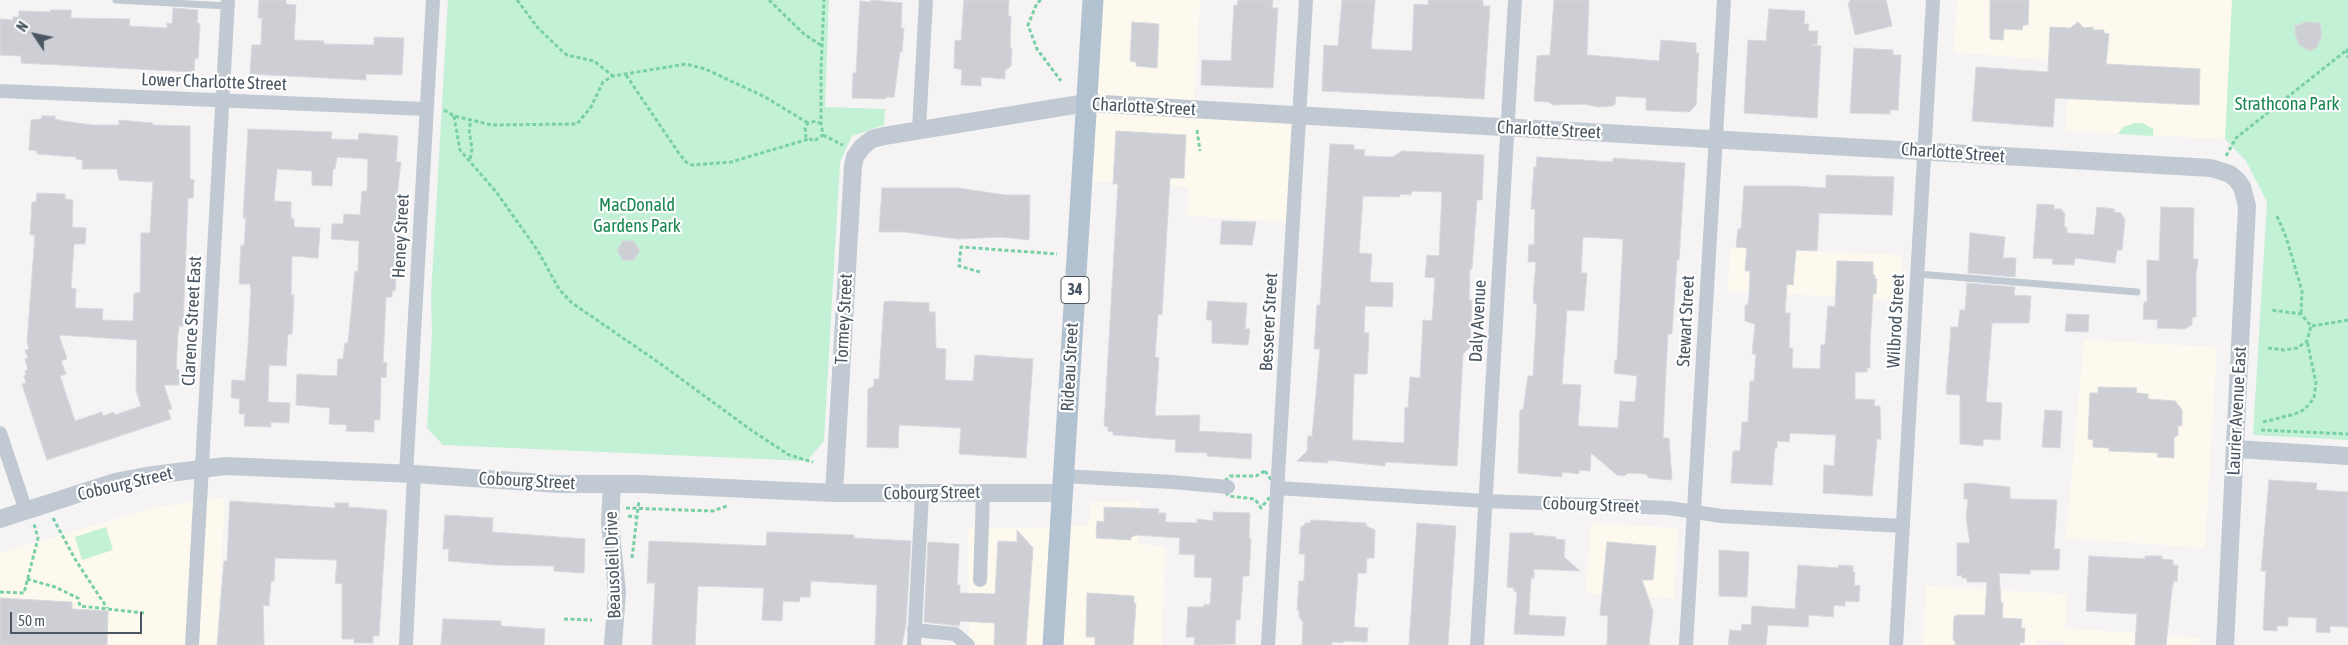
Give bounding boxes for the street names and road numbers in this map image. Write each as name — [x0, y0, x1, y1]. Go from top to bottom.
street label: Lower Charlotte Street — [141, 69, 287, 95]
street label: Charlotte Street — [1092, 93, 1196, 121]
street label: Charlotte Street — [1497, 116, 1601, 144]
street label: Charlotte Street — [1900, 139, 2006, 167]
street label: Heney Street — [388, 193, 414, 279]
street label: Clarence Street East — [178, 255, 206, 387]
street label: Besserer Street — [1256, 272, 1282, 372]
street label: Tormey Street — [831, 273, 857, 365]
street label: Wilbrod Street — [1883, 273, 1909, 369]
street label: Stewart Street — [1673, 275, 1699, 367]
road number: 34 — [1061, 276, 1089, 304]
street label: Daly Avenue — [1465, 279, 1491, 363]
street label: Rideau Street — [1057, 322, 1083, 412]
street label: Laurier Avenue East — [2223, 346, 2251, 476]
street label: Cobourg Street — [75, 463, 175, 505]
street label: Cobourg Street — [478, 468, 576, 494]
street label: Cobourg Street — [883, 481, 981, 505]
street label: Cobourg Street — [1542, 493, 1640, 517]
street label: Beausoleil Drive — [600, 511, 626, 619]

